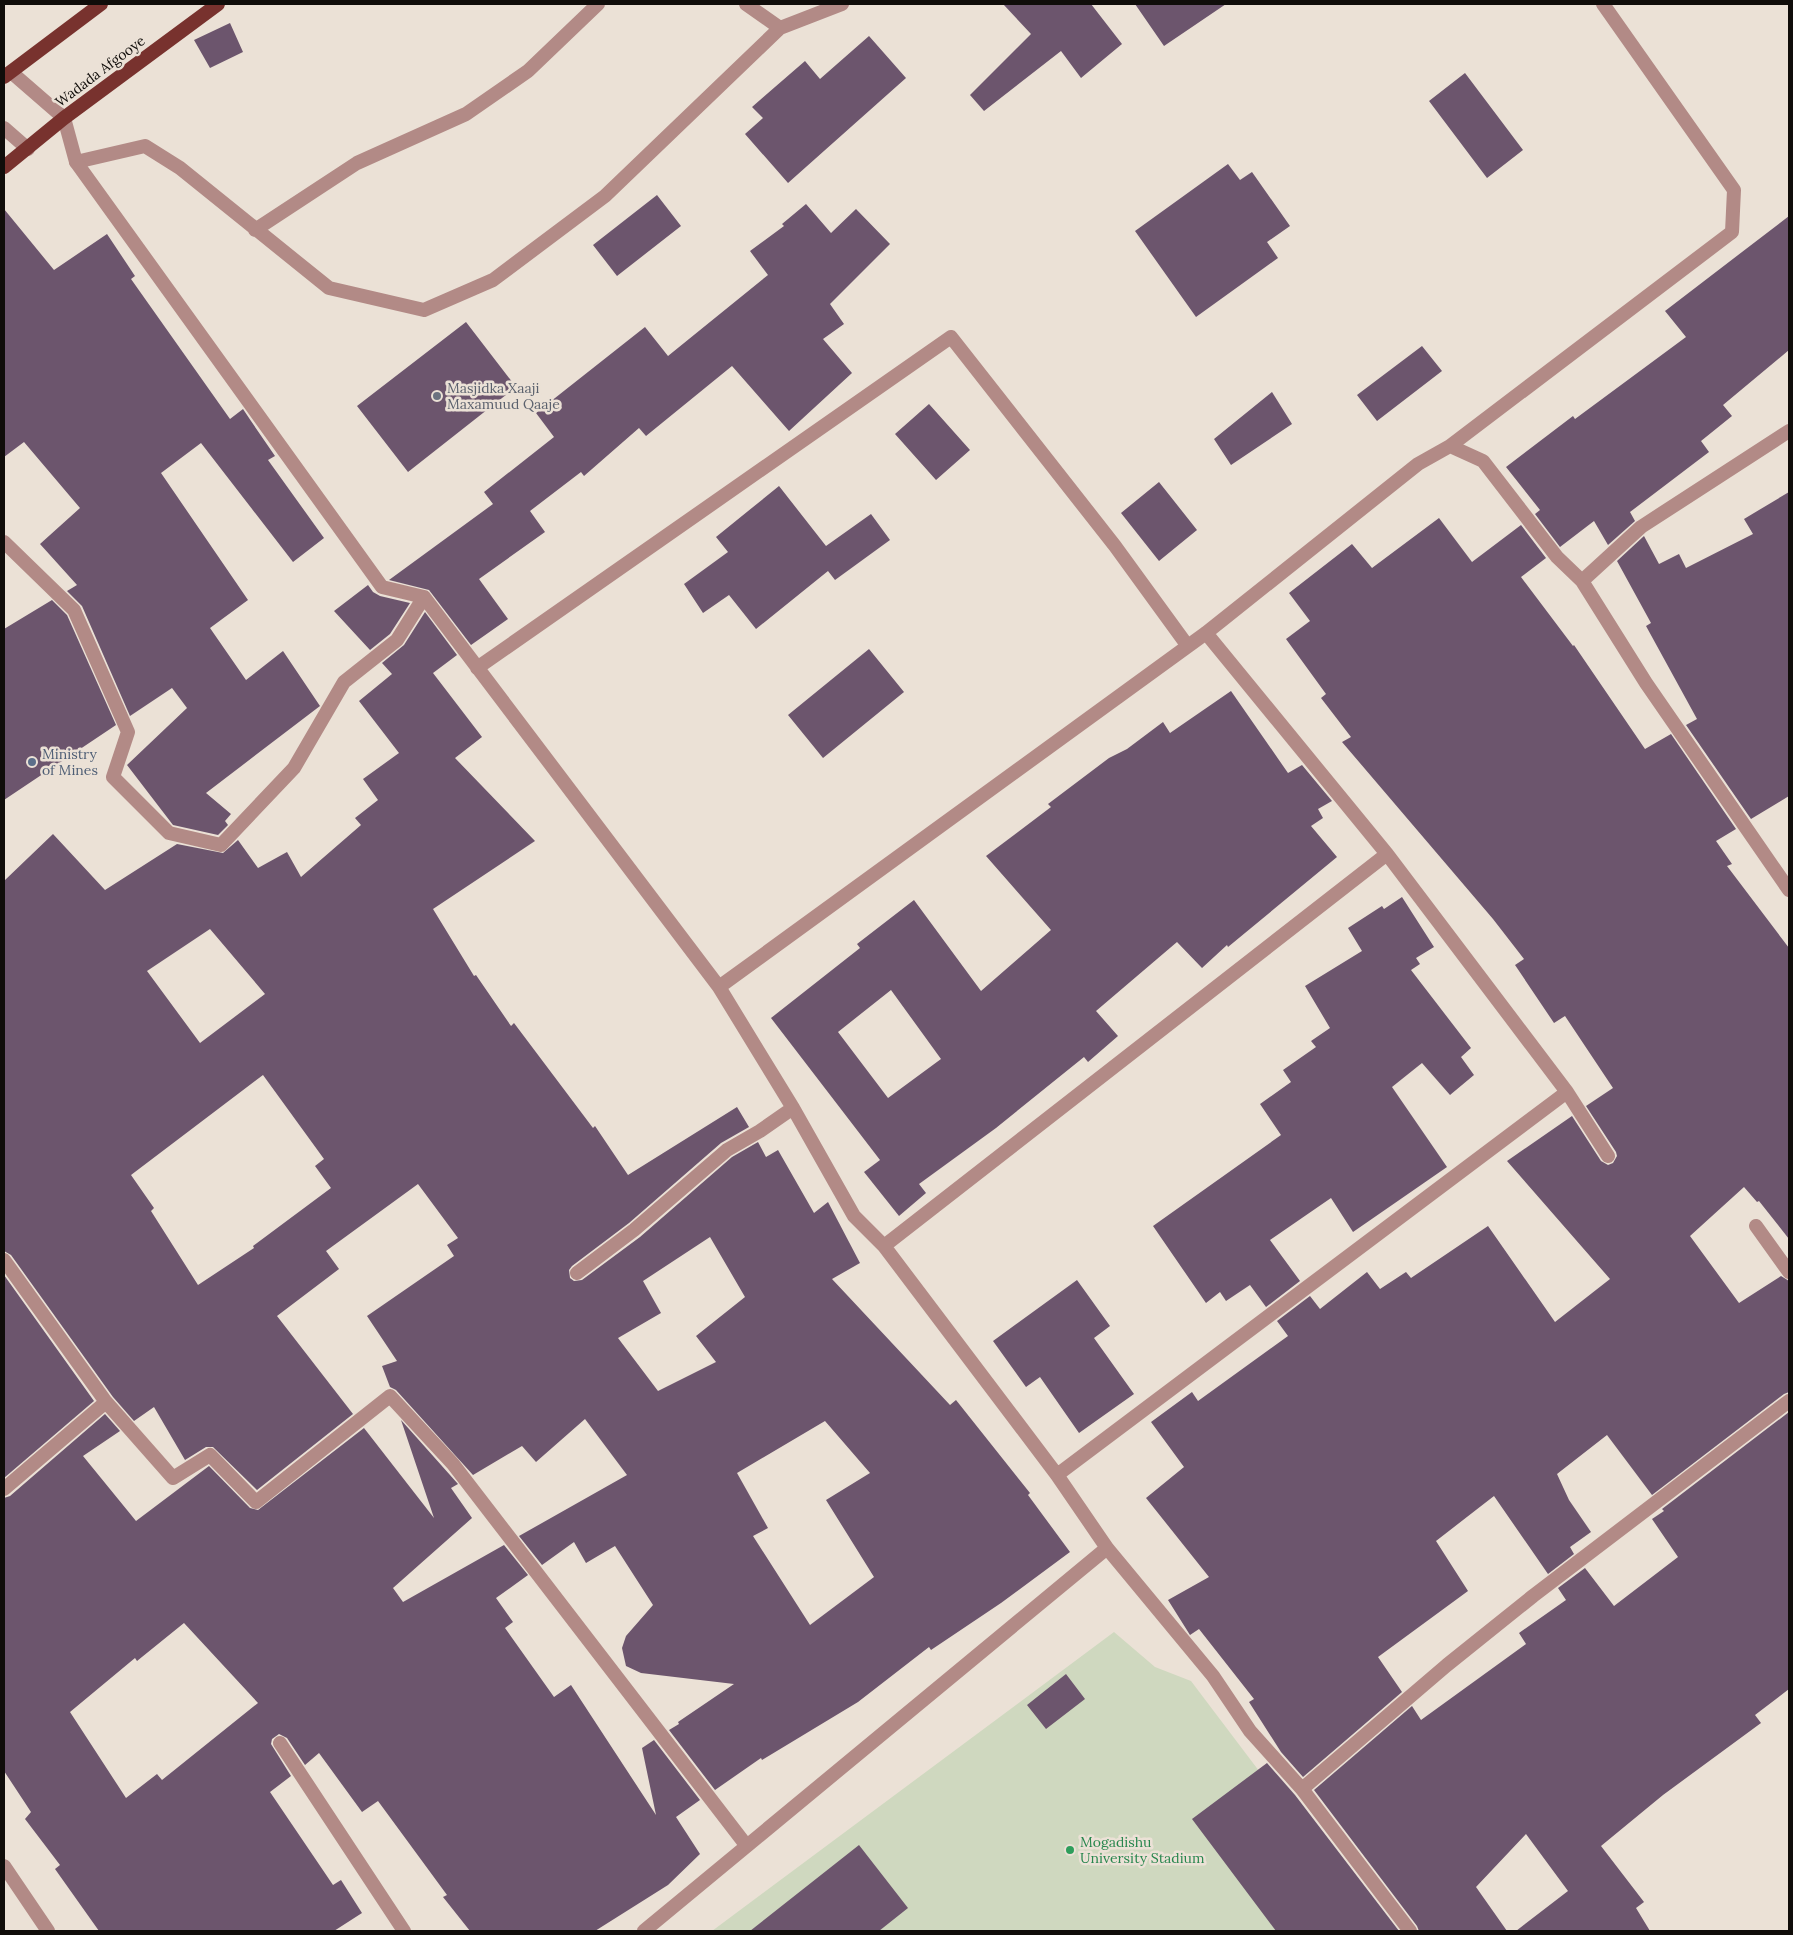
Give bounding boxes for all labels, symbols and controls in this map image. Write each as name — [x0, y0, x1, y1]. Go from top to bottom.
street label: Wadada Afgooye — [52, 31, 149, 111]
place label: Masjidka Xaaji Maxamuud Qaaje — [447, 379, 560, 413]
marker: Masjidka Xaaji Maxamuud Qaaje — [431, 390, 443, 402]
place label: Ministry of Mines — [42, 745, 98, 779]
marker: Ministry of Mines — [26, 756, 38, 768]
place label: Mogadishu University Stadium — [1080, 1833, 1205, 1867]
marker: Mogadishu University Stadium — [1064, 1844, 1076, 1856]

